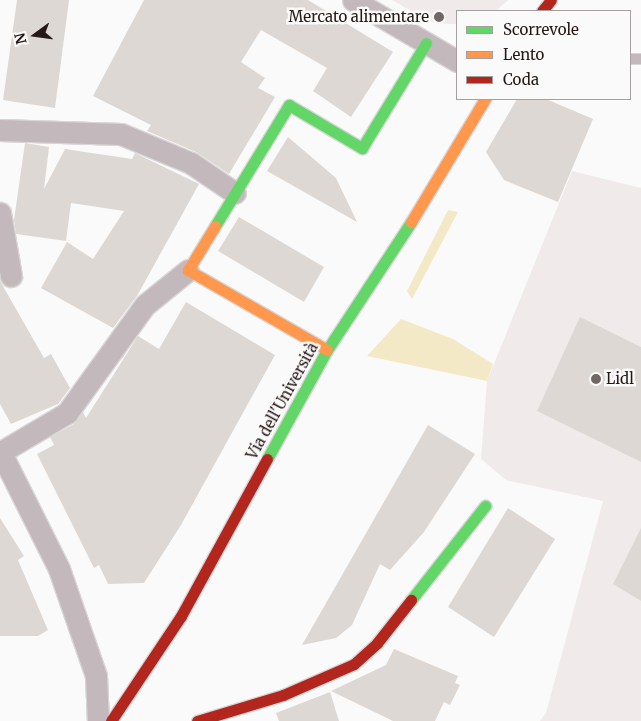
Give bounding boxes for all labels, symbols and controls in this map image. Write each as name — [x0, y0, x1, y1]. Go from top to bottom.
place label: Mercato alimentare — [289, 8, 429, 26]
north arrow — [10, 10, 60, 60]
legend — [456, 10, 631, 100]
marker: Mercato alimentare — [433, 11, 445, 23]
text: Scorrevole — [503, 20, 579, 39]
text: N — [10, 31, 31, 46]
text: Lento — [503, 45, 544, 64]
text: Coda — [503, 70, 539, 89]
street label: Via dell'Università — [242, 340, 322, 462]
place label: Lidl — [606, 370, 634, 388]
marker: Lidl — [590, 373, 602, 385]

